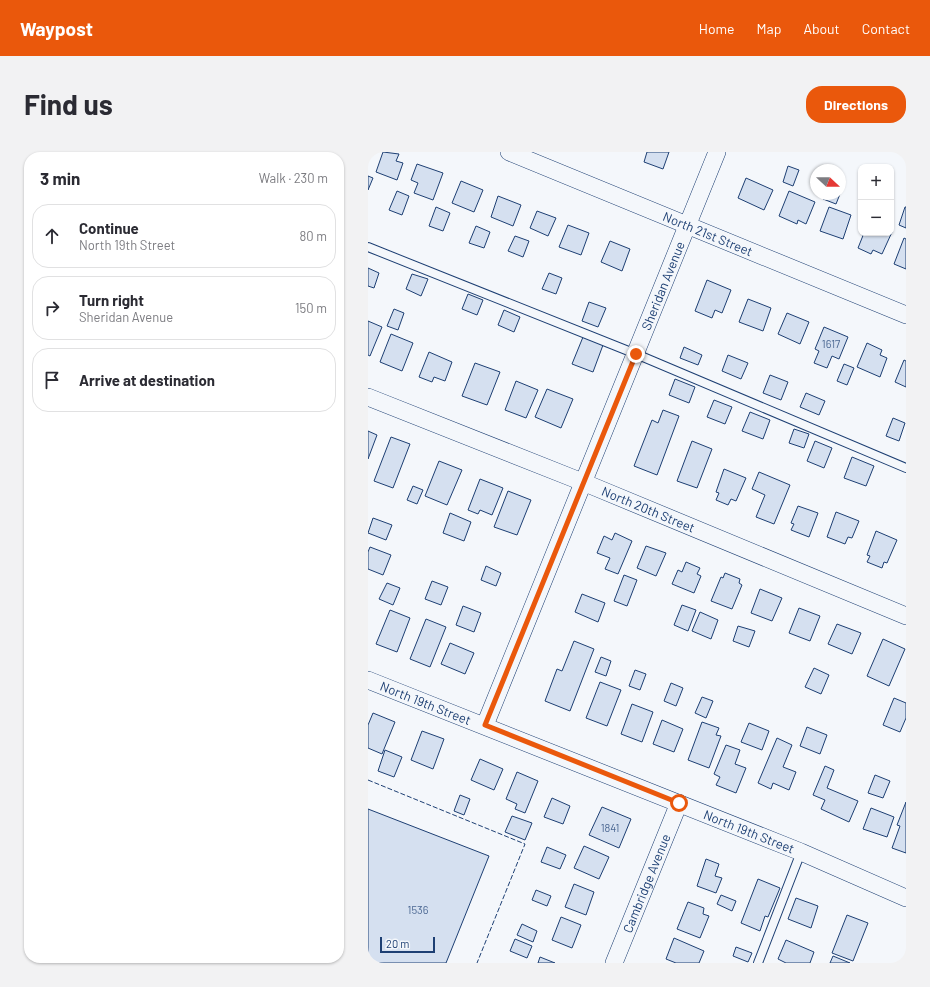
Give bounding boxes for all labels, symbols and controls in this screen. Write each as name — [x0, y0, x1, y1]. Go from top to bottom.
text: Waypost — [20, 17, 93, 40]
text: Home — [699, 20, 735, 37]
text: Map — [757, 20, 781, 37]
text: About — [803, 20, 840, 37]
text: Contact — [862, 20, 910, 37]
button: Directions — [806, 86, 906, 123]
text: Find us — [24, 87, 113, 121]
north arrow — [810, 164, 846, 200]
map controls — [858, 164, 894, 236]
button: + — [858, 164, 894, 200]
text: 3 min — [40, 168, 80, 188]
text: Walk · 230 m — [259, 170, 328, 186]
button: − — [858, 200, 894, 236]
street label: North 21st Street — [661, 208, 755, 259]
text: Continue — [79, 219, 139, 237]
icon: ahead — [41, 225, 63, 247]
text: 80 m — [300, 228, 327, 244]
text: North 19th Street — [79, 237, 175, 253]
street label: Sheridan Avenue — [638, 239, 688, 332]
text: Turn right — [79, 291, 144, 309]
icon: right — [41, 297, 63, 319]
text: 150 m — [295, 300, 327, 316]
text: Sheridan Avenue — [79, 309, 173, 325]
house number: 1617 — [822, 337, 840, 350]
route end — [627, 345, 645, 363]
icon: arrive — [41, 369, 63, 391]
text: Arrive at destination — [79, 371, 215, 389]
street label: North 20th Street — [599, 483, 697, 536]
street label: North 19th Street — [378, 678, 473, 728]
route start — [670, 794, 688, 812]
street label: North 19th Street — [701, 806, 797, 857]
house number: 1841 — [601, 821, 619, 834]
street label: Cambridge Avenue — [619, 831, 674, 935]
house number: 1536 — [408, 903, 429, 916]
scale bar — [380, 935, 435, 954]
text: 20 m — [386, 937, 409, 950]

